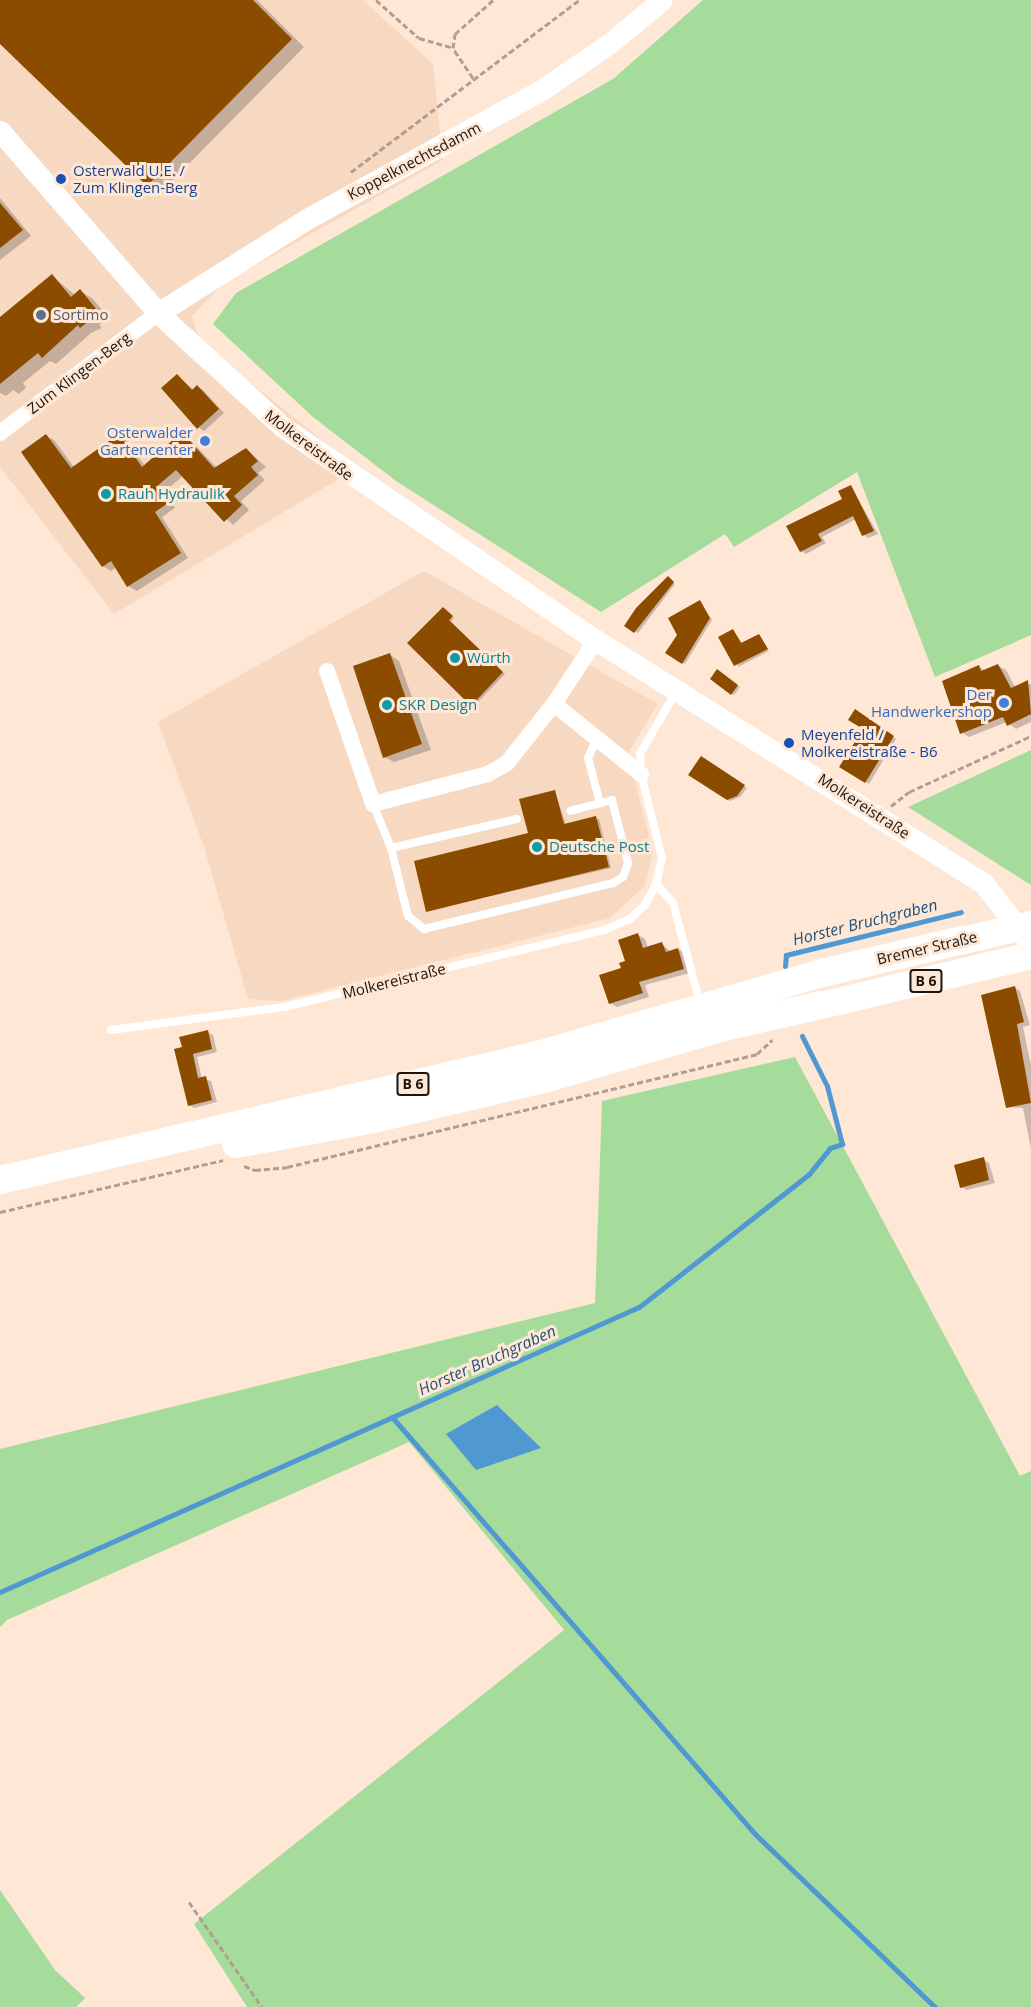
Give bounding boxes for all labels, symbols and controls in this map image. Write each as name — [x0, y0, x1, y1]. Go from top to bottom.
street label: Koppelknechtsdamm — [344, 118, 484, 204]
place label: Osterwald U.E. / Zum Klingen-Berg — [73, 161, 198, 196]
marker: Osterwald U.E. / Zum Klingen-Berg — [54, 172, 68, 186]
place label: Sortimo — [53, 306, 108, 324]
marker: Sortimo — [34, 308, 48, 322]
street label: Zum Klingen-Berg — [24, 328, 134, 418]
street label: Molkereistraße — [261, 406, 357, 484]
place label: Osterwalder Gartencenter — [100, 423, 193, 458]
marker: Osterwalder Gartencenter — [198, 434, 212, 448]
place label: Rauh Hydraulik — [118, 485, 225, 503]
marker: Rauh Hydraulik — [99, 487, 113, 501]
place label: Würth — [467, 649, 511, 667]
marker: Würth — [448, 651, 462, 665]
place label: Der Handwerkershop — [871, 685, 992, 720]
place label: SKR Design — [399, 696, 477, 714]
marker: Der Handwerkershop — [997, 696, 1011, 710]
marker: SKR Design — [380, 698, 394, 712]
place label: Meyenfeld / Molkereistraße - B6 — [801, 725, 938, 760]
marker: Meyenfeld / Molkereistraße - B6 — [782, 736, 796, 750]
street label: Molkereistraße — [815, 770, 913, 842]
place label: Deutsche Post — [549, 838, 649, 856]
marker: Deutsche Post — [530, 840, 544, 854]
water label: Horster Bruchgraben — [791, 895, 939, 949]
street label: Bremer Straße — [875, 928, 979, 968]
street label: Molkereistraße — [341, 959, 447, 1003]
road number: B 6 — [908, 970, 944, 992]
road number: B 6 — [395, 1073, 431, 1095]
water label: Horster Bruchgraben — [415, 1321, 559, 1399]

